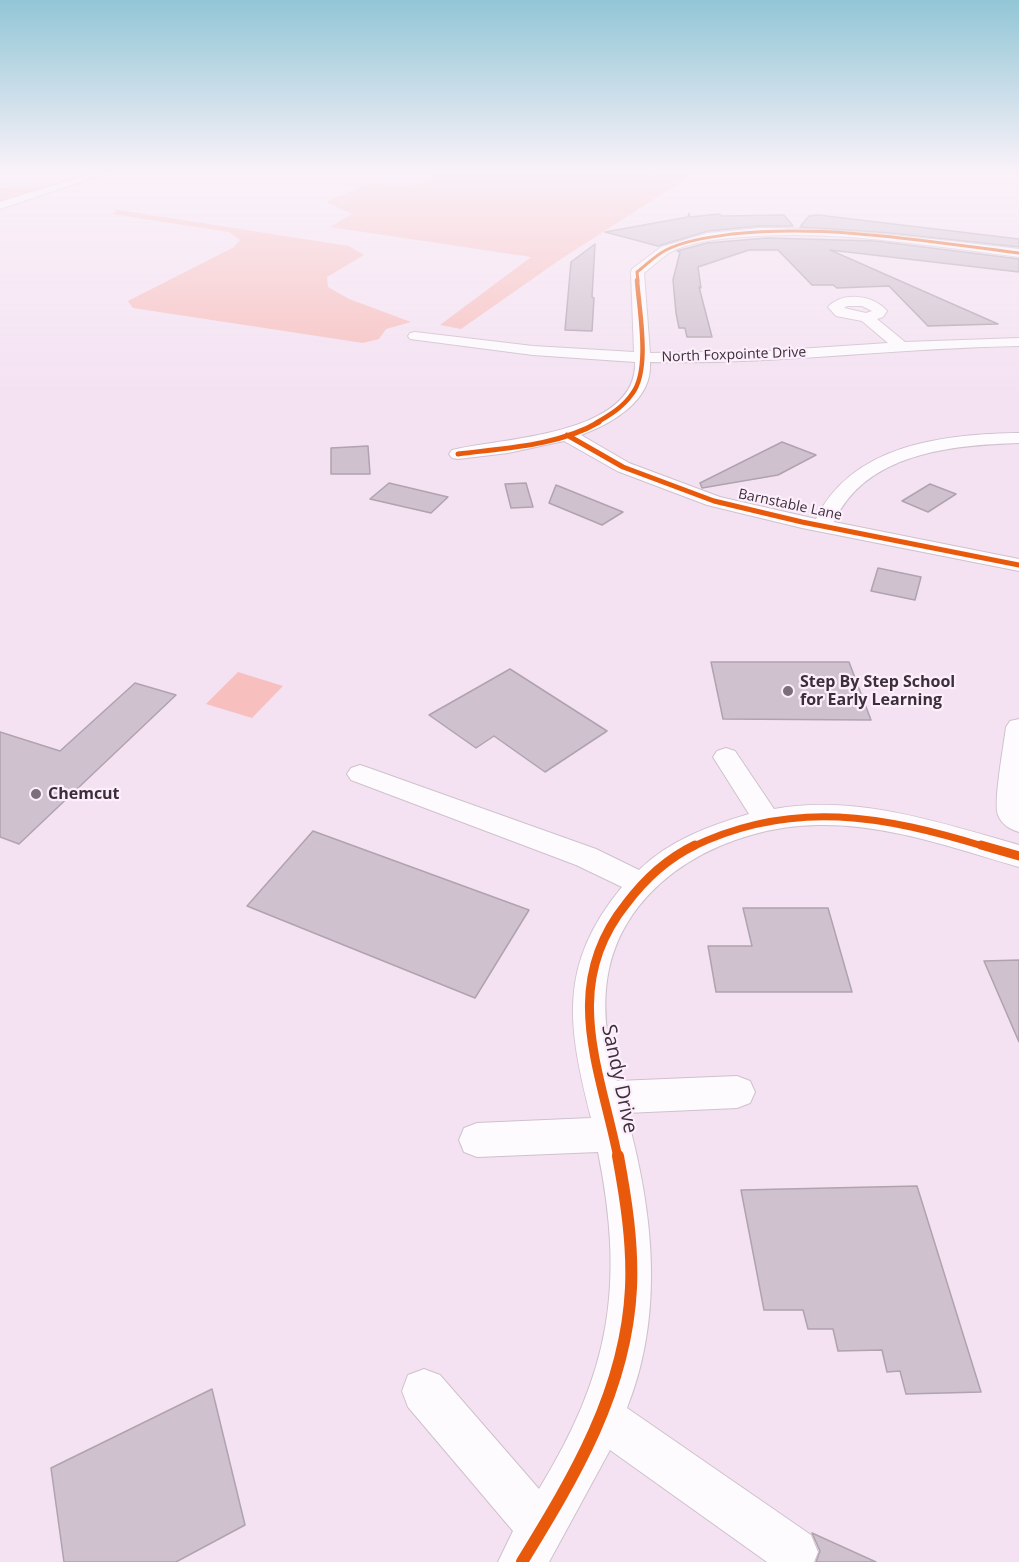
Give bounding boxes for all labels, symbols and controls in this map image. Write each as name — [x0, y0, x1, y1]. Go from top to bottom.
street label: North Foxpointe Drive — [661, 344, 807, 366]
street label: Barnstable Lane — [737, 486, 843, 524]
place label: Step By Step School for Early Learning — [800, 672, 955, 710]
marker: Step By Step School for Early Learning — [781, 684, 795, 698]
place label: Chemcut — [48, 784, 120, 804]
marker: Chemcut — [29, 787, 43, 801]
street label: Sandy Drive — [596, 1022, 642, 1136]

